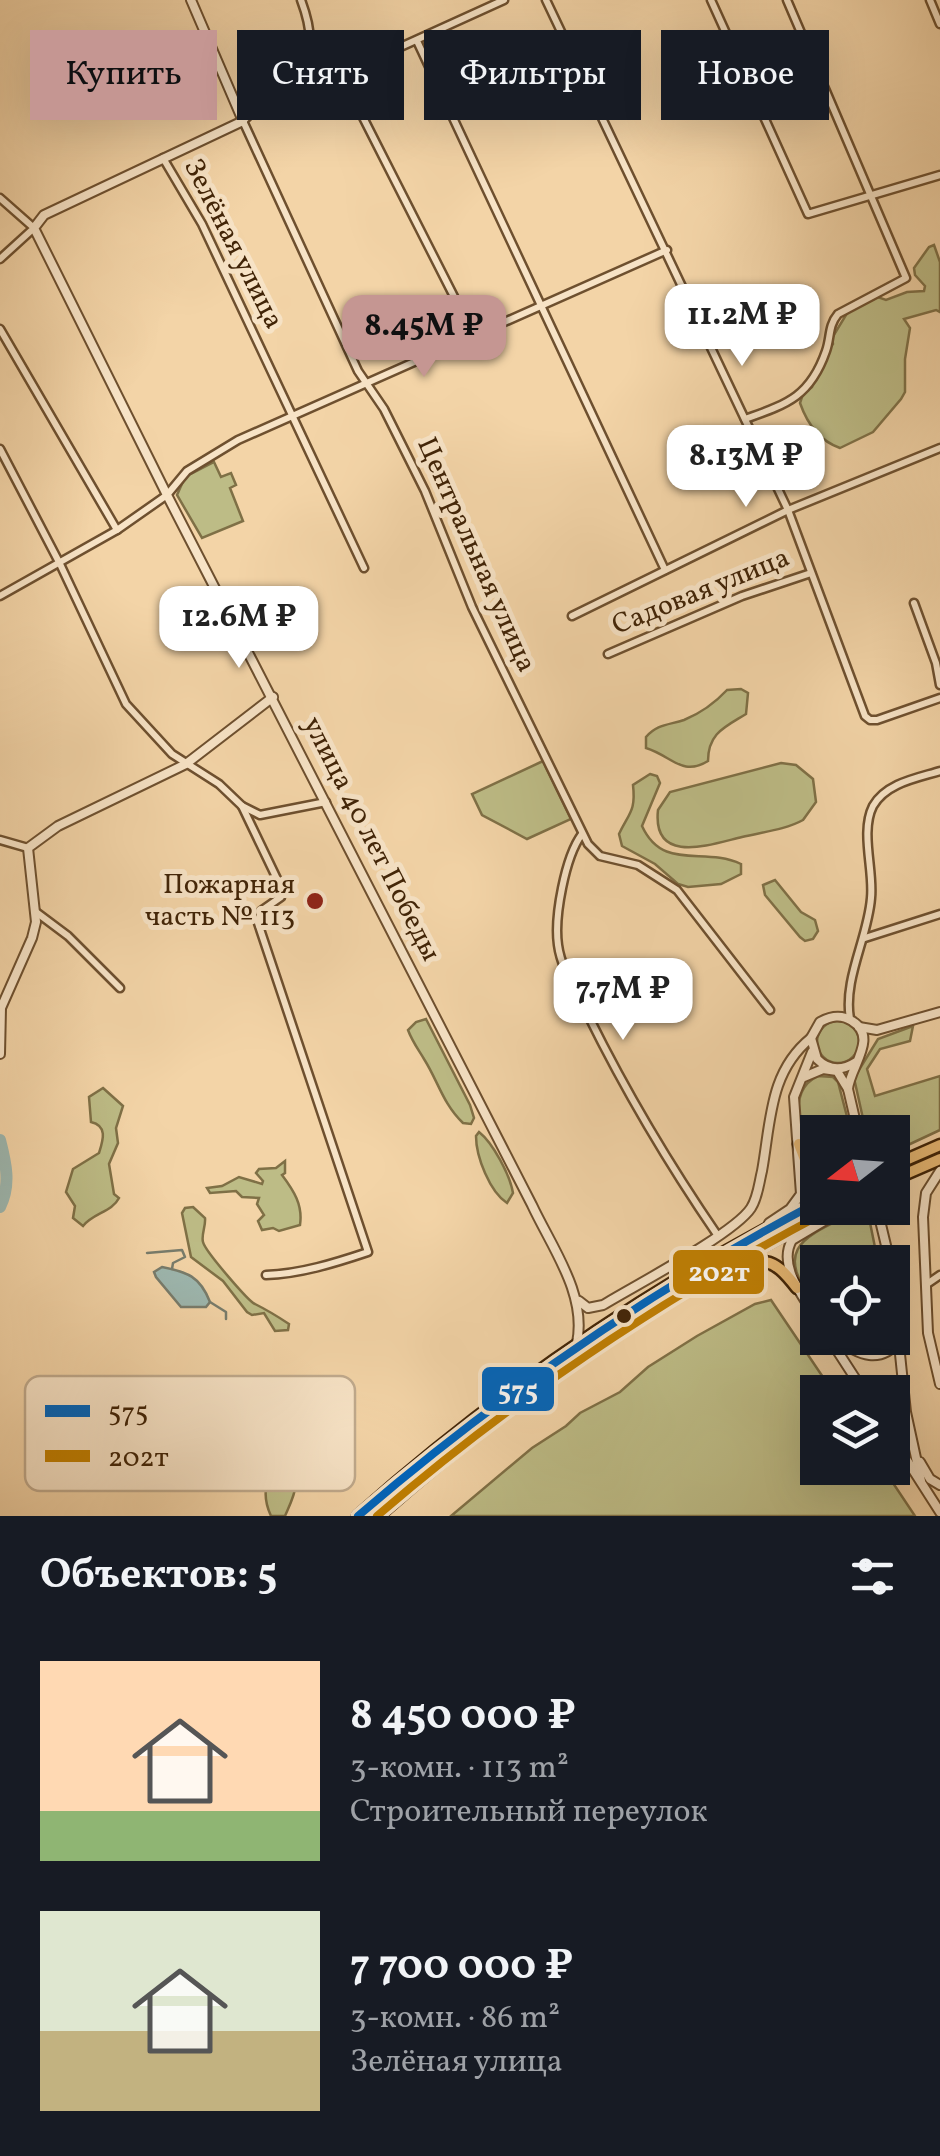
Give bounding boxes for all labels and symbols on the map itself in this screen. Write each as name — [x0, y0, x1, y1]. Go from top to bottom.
street label: Зелёная улица — [173, 152, 293, 336]
pin: 11.2M ₽ — [650, 284, 834, 369]
pin: 8.45M ₽ — [332, 295, 516, 380]
pin: 8.13M ₽ — [654, 425, 838, 510]
street label: Центральная улица — [407, 431, 545, 679]
street label: Садовая улица — [606, 539, 796, 645]
pin: 12.6M ₽ — [147, 586, 331, 671]
street label: улица 40 лет Победы — [292, 710, 450, 968]
place label: Пожарная часть № 113 — [145, 866, 295, 937]
marker: Пожарная часть № 113 — [304, 890, 326, 912]
pin: 7.7M ₽ — [542, 958, 704, 1043]
north arrow — [800, 1115, 910, 1225]
line badge: 202т — [671, 1248, 766, 1296]
text: 202т — [688, 1254, 750, 1293]
unlabelled marker — [614, 1306, 634, 1326]
line badge: 575 — [480, 1365, 556, 1413]
text: 575 — [498, 1372, 538, 1411]
legend — [25, 1376, 355, 1491]
text: 575 — [108, 1394, 149, 1433]
text: 202т — [108, 1439, 169, 1478]

